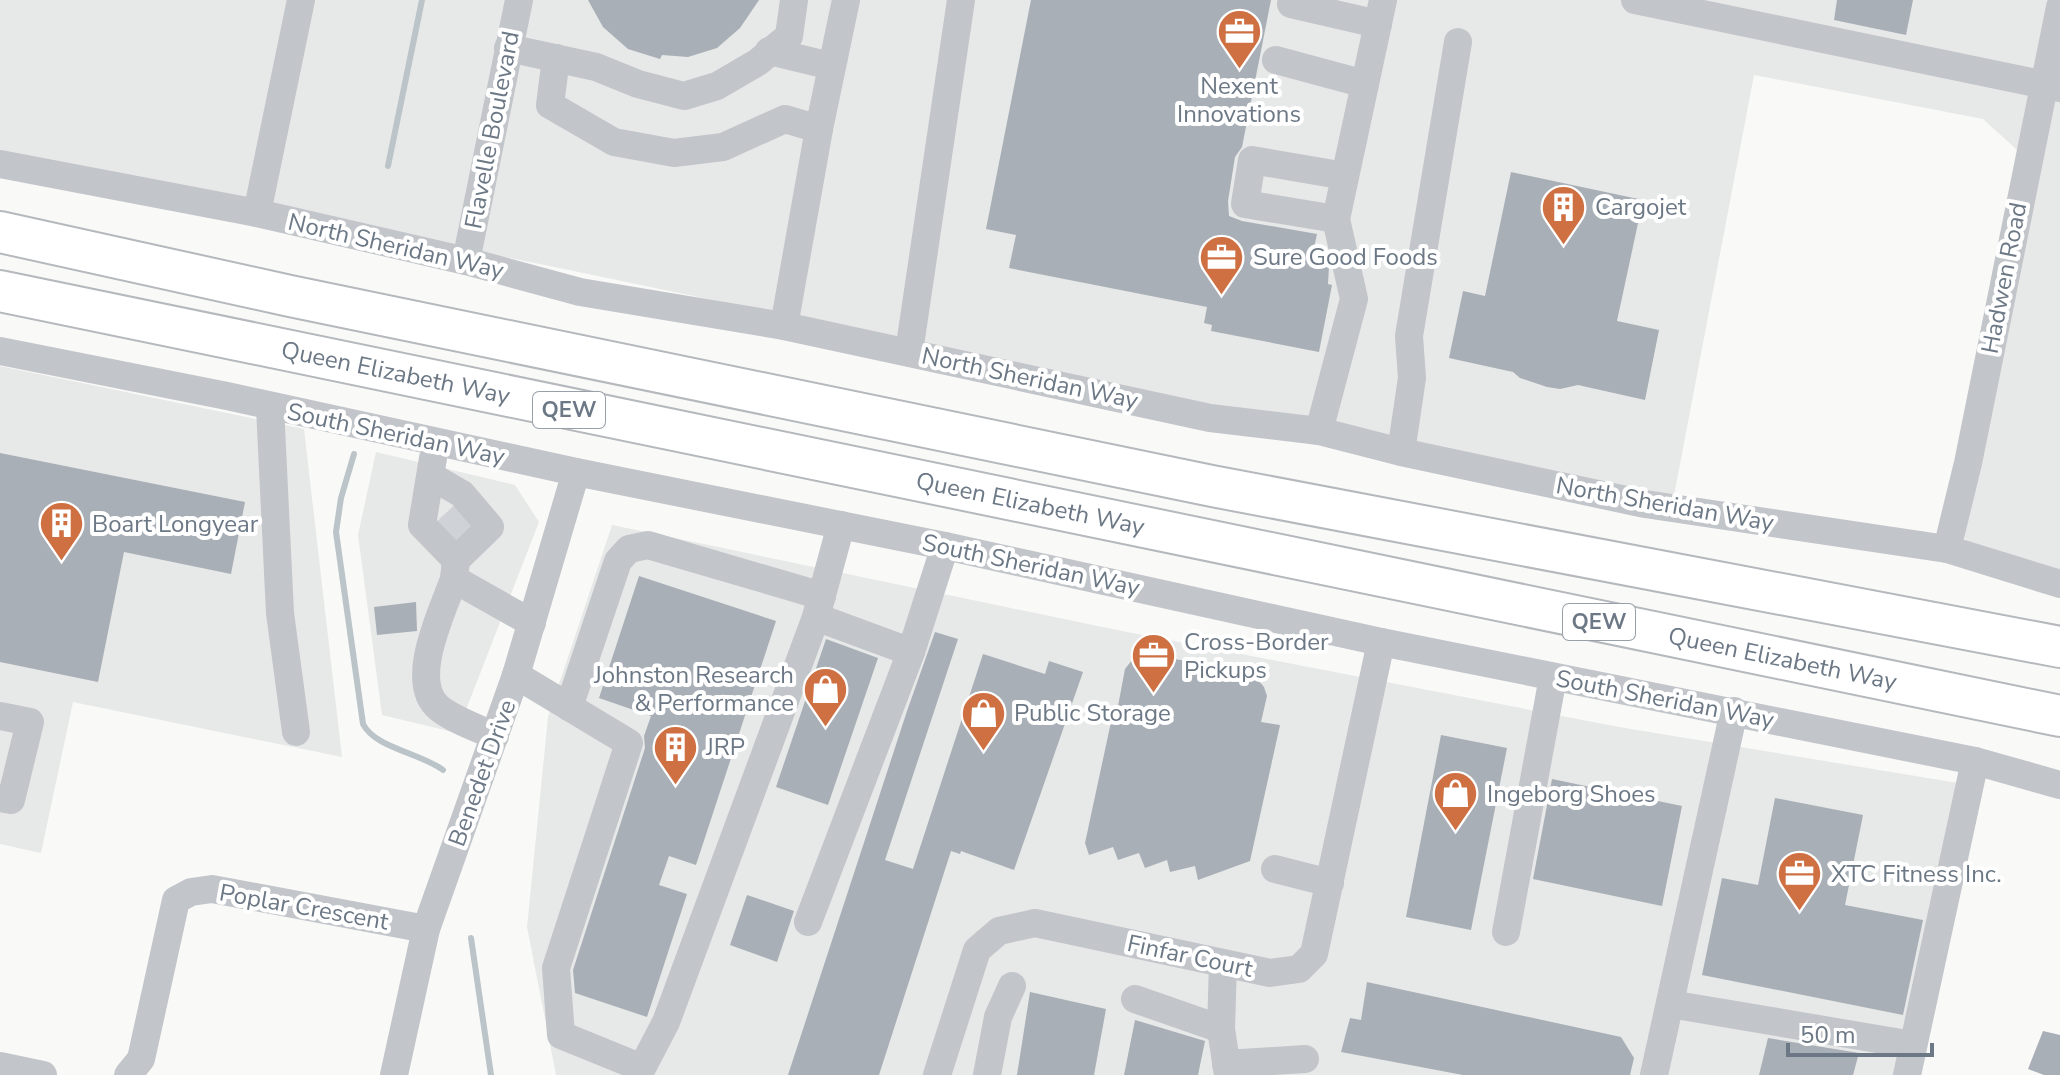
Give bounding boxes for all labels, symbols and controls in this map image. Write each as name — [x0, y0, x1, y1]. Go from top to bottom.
office icon: Nexent Innovations — [1215, 8, 1263, 71]
street label: Flavelle Boulevard — [457, 28, 527, 232]
place label: Nexent Innovations — [1177, 70, 1301, 130]
building icon: Cargojet — [1540, 183, 1588, 246]
place label: Cargojet — [1595, 191, 1687, 223]
street label: Hadwen Road — [1974, 200, 2034, 356]
street label: North Sheridan Way — [285, 206, 508, 287]
office icon: Sure Good Foods — [1198, 233, 1246, 296]
place label: Sure Good Foods — [1253, 241, 1438, 273]
street label: Queen Elizabeth Way — [278, 333, 513, 412]
street label: North Sheridan Way — [919, 339, 1142, 417]
road number: QEW — [533, 392, 605, 428]
street label: South Sheridan Way — [284, 395, 508, 473]
street label: Queen Elizabeth Way — [913, 464, 1148, 543]
street label: North Sheridan Way — [1554, 469, 1777, 539]
building icon: Boart Longyear — [37, 500, 85, 563]
place label: Boart Longyear — [92, 508, 259, 540]
street label: South Sheridan Way — [919, 526, 1143, 604]
road number: QEW — [1563, 604, 1635, 640]
street label: Queen Elizabeth Way — [1665, 620, 1900, 698]
place label: Cross-Border Pickups — [1184, 626, 1329, 686]
office icon: Cross-Border Pickups — [1129, 632, 1177, 695]
place label: Johnston Research & Performance — [593, 659, 794, 719]
street label: South Sheridan Way — [1553, 662, 1777, 736]
shop icon: Johnston Research & Performance — [801, 665, 849, 728]
shop icon: Public Storage — [959, 689, 1007, 752]
street label: Benedet Drive — [441, 695, 523, 851]
place label: Public Storage — [1014, 697, 1171, 729]
building icon: JRP — [651, 723, 699, 786]
place label: JRP — [705, 731, 745, 763]
shop icon: Ingeborg Shoes — [1432, 770, 1480, 833]
place label: Ingeborg Shoes — [1487, 778, 1656, 810]
office icon: XTC Fitness Inc. — [1776, 850, 1824, 913]
place label: XTC Fitness Inc. — [1831, 858, 2002, 890]
street label: Poplar Crescent — [217, 876, 392, 938]
street label: Finfar Court — [1124, 927, 1256, 985]
scale bar — [1788, 1007, 1932, 1057]
text: 50 m — [1800, 1019, 1856, 1051]

